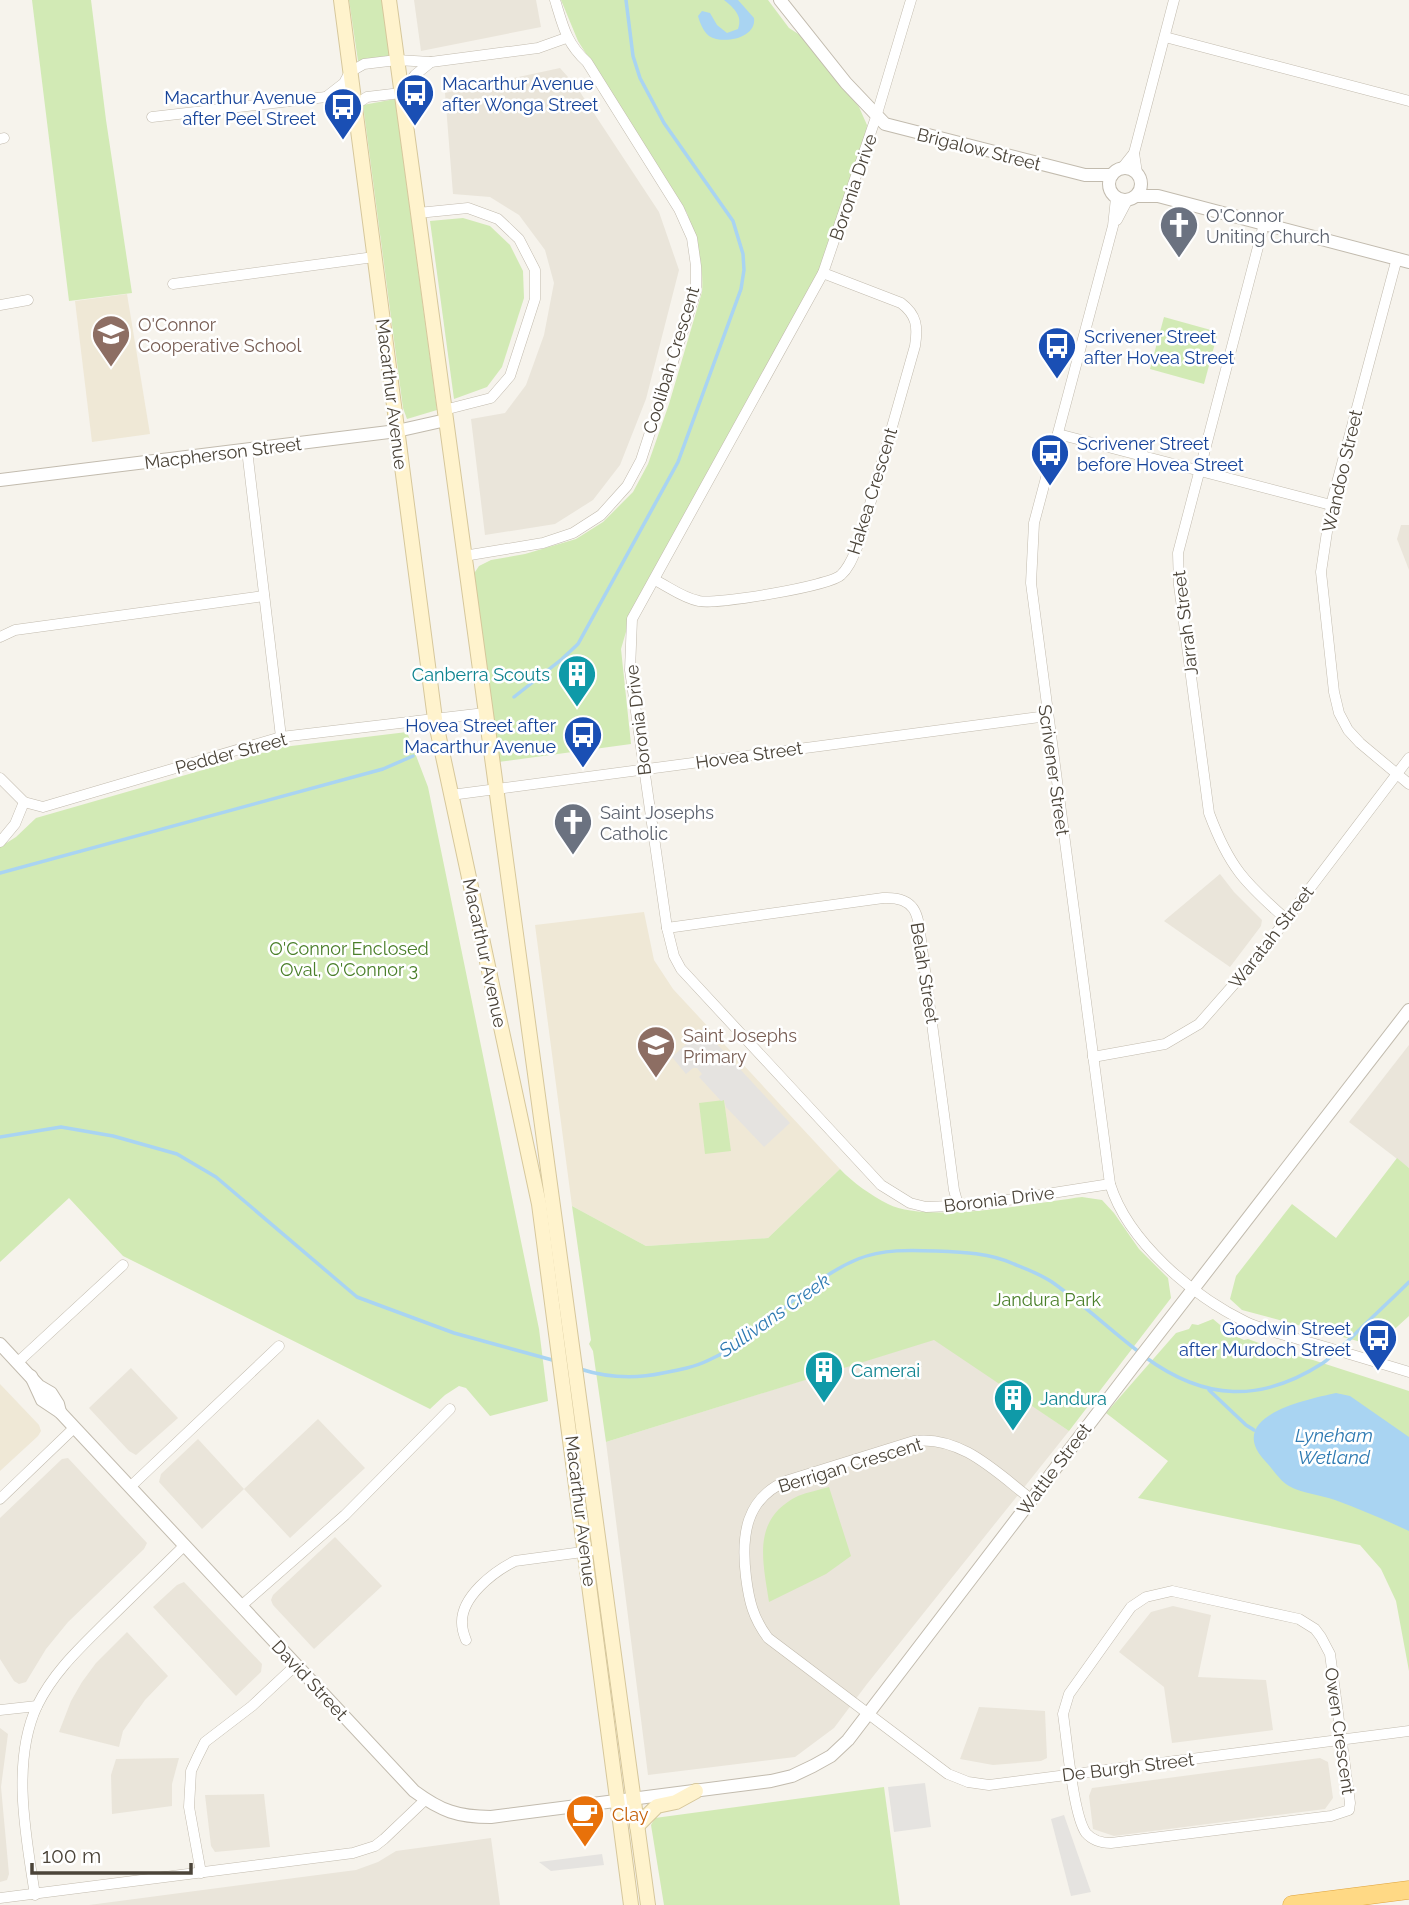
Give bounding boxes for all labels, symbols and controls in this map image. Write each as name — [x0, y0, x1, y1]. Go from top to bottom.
bus stop icon: Macarthur Avenue after Wonga Street — [394, 72, 436, 127]
place label: Macarthur Avenue after Wonga Street — [442, 73, 598, 115]
bus stop icon: Macarthur Avenue after Peel Street — [322, 86, 364, 141]
place label: Macarthur Avenue after Peel Street — [164, 87, 316, 129]
street label: Brigalow Street — [915, 123, 1043, 175]
street label: Boronia Drive — [825, 131, 881, 243]
church icon: O'Connor Uniting Church — [1158, 204, 1200, 259]
place label: O'Connor Uniting Church — [1206, 205, 1330, 247]
street label: Coolibah Crescent — [639, 284, 703, 436]
school or university icon: O'Connor Cooperative School — [90, 313, 132, 368]
place label: O'Connor Cooperative School — [138, 314, 302, 356]
street label: Macarthur Avenue — [372, 317, 412, 471]
bus stop icon: Scrivener Street after Hovea Street — [1036, 325, 1078, 380]
place label: Scrivener Street after Hovea Street — [1084, 326, 1234, 368]
street label: Wandoo Street — [1318, 408, 1366, 534]
street label: Hakea Crescent — [843, 425, 901, 557]
bus stop icon: Scrivener Street before Hovea Street — [1029, 432, 1071, 487]
street label: Macpherson Street — [143, 433, 303, 473]
place label: Scrivener Street before Hovea Street — [1077, 433, 1244, 475]
street label: Jarrah Street — [1168, 569, 1202, 677]
building icon: Canberra Scouts — [556, 653, 598, 708]
street label: Boronia Drive — [621, 663, 655, 776]
place label: Canberra Scouts — [412, 664, 550, 685]
street label: Scrivener Street — [1034, 703, 1074, 837]
bus stop icon: Hovea Street after Macarthur Avenue — [562, 714, 604, 769]
place label: Hovea Street after Macarthur Avenue — [404, 715, 557, 757]
street label: Pedder Street — [173, 728, 289, 778]
street label: Hovea Street — [694, 737, 804, 773]
church icon: Saint Josephs Catholic — [552, 801, 594, 856]
place label: Saint Josephs Catholic — [600, 802, 714, 844]
street label: Macarthur Avenue — [459, 877, 511, 1030]
street label: Waratah Street — [1224, 881, 1318, 993]
street label: Belah Street — [907, 921, 943, 1025]
park label: O'Connor Enclosed Oval, O'Connor 3 — [269, 938, 429, 980]
school or university icon: Saint Josephs Primary — [635, 1024, 677, 1079]
place label: Saint Josephs Primary — [683, 1025, 797, 1067]
street label: Boronia Drive — [943, 1182, 1056, 1216]
water label: Sullivans Creek — [714, 1269, 834, 1362]
park label: Jandura Park — [993, 1289, 1102, 1310]
bus stop icon: Goodwin Street after Murdoch Street — [1357, 1317, 1399, 1372]
place label: Goodwin Street after Murdoch Street — [1179, 1318, 1351, 1360]
building icon: Camerai — [803, 1349, 845, 1404]
place label: Camerai — [851, 1360, 920, 1381]
building icon: Jandura — [992, 1377, 1034, 1432]
place label: Jandura — [1040, 1388, 1107, 1409]
street label: Wattle Street — [1013, 1419, 1095, 1519]
water label: Lyneham Wetland — [1295, 1424, 1373, 1468]
street label: Berrigan Crescent — [775, 1433, 925, 1497]
street label: Macarthur Avenue — [561, 1434, 601, 1588]
street label: David Street — [268, 1636, 352, 1724]
street label: Owen Crescent — [1321, 1666, 1359, 1796]
street label: De Burgh Street — [1061, 1748, 1195, 1786]
cafe icon: Clay — [564, 1793, 606, 1848]
place label: Clay — [612, 1804, 649, 1825]
scale bar — [32, 1832, 191, 1876]
text: 100 m — [42, 1843, 101, 1868]

